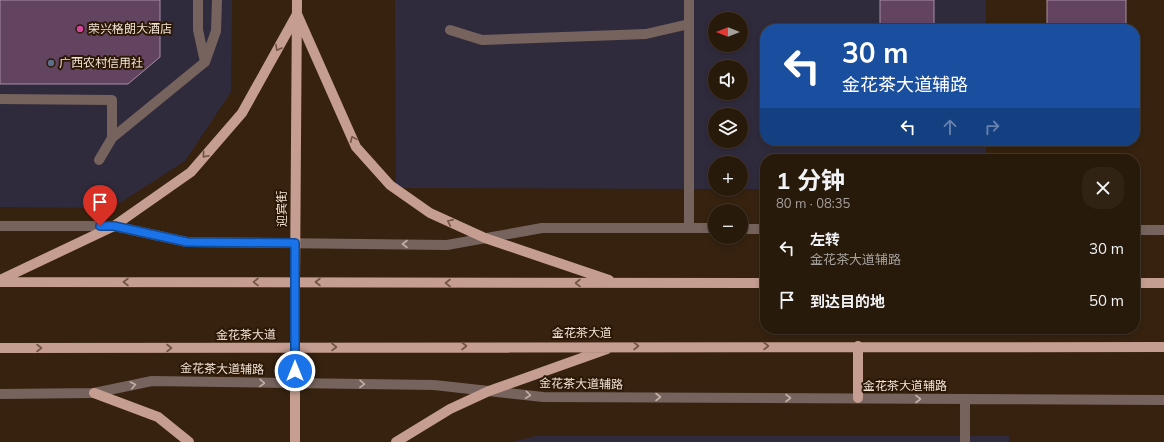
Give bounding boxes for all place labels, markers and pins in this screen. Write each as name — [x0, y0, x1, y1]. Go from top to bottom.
place label: 荣兴格朗大酒店 — [88, 21, 172, 36]
marker: 荣兴格朗大酒店 — [75, 24, 85, 34]
place label: 广西农村信用社 — [59, 55, 143, 70]
marker: 广西农村信用社 — [46, 58, 56, 68]
pin — [83, 185, 117, 226]

